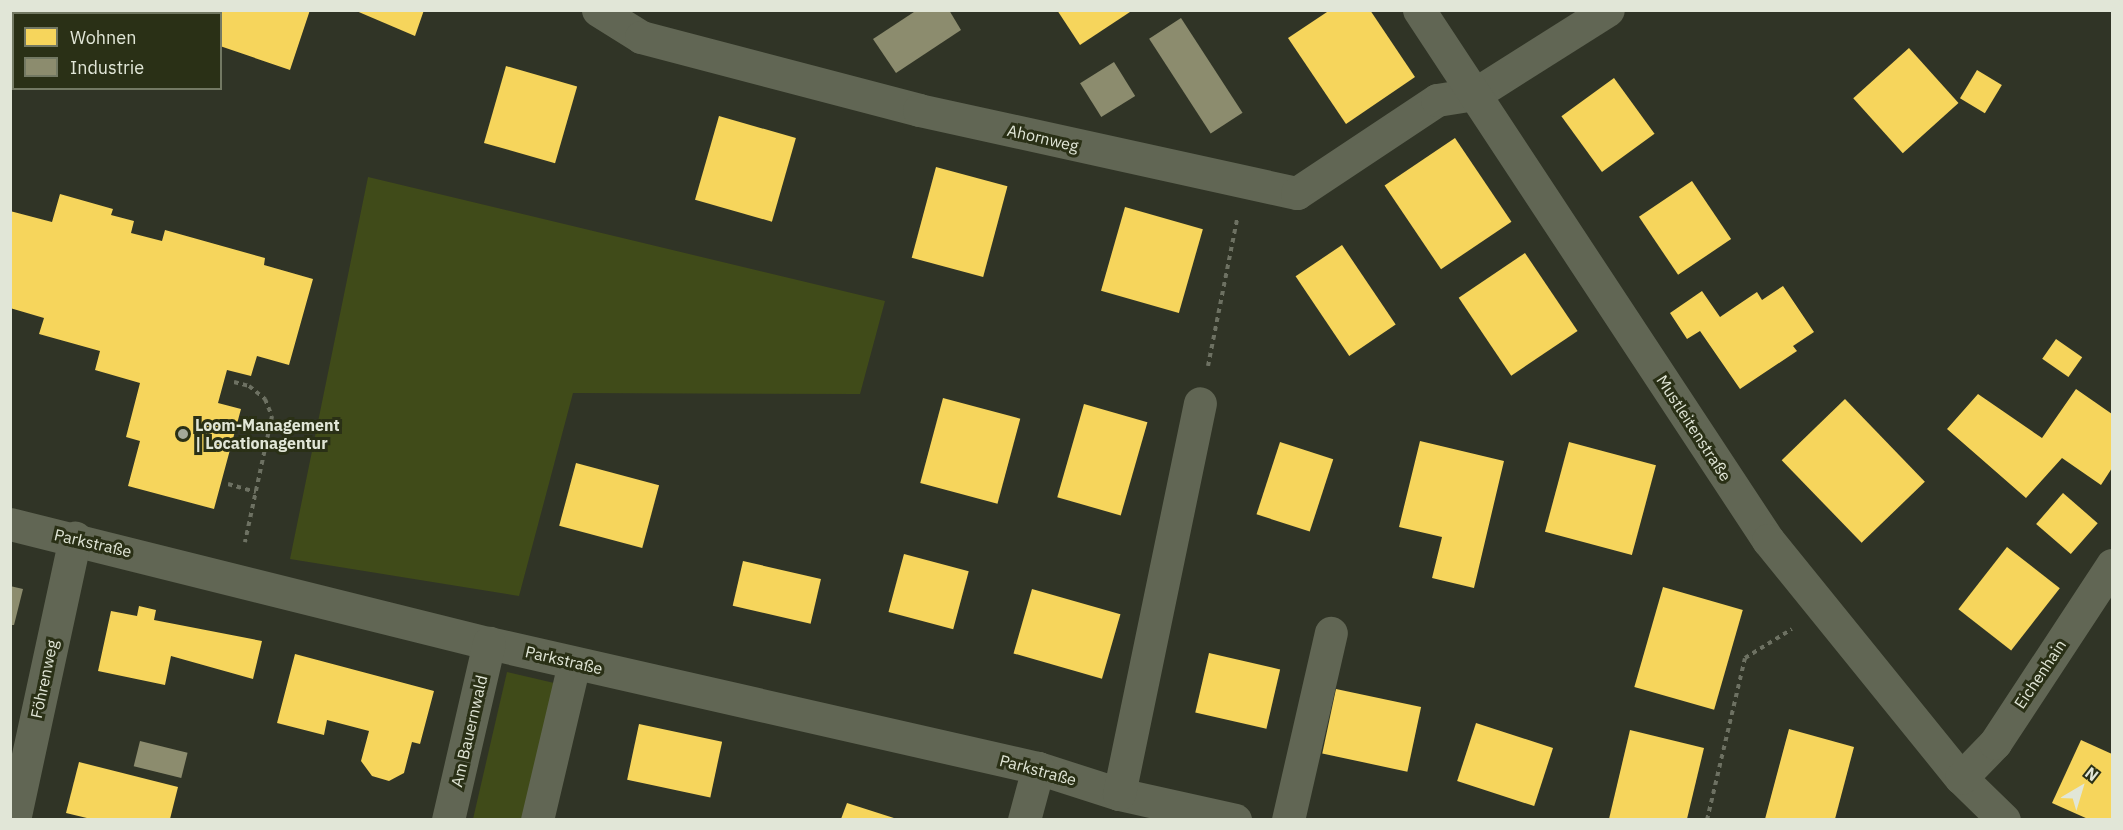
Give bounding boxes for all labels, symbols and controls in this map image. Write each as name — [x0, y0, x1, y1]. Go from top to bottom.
legend — [12, 12, 222, 90]
text: Wohnen — [70, 26, 136, 49]
text: Industrie — [70, 56, 144, 79]
street label: Ahornweg — [1005, 120, 1081, 156]
street label: Mustleitenstraße — [1653, 371, 1735, 485]
place label: Loom-Management | Locationagentur — [195, 415, 340, 453]
marker: Loom-Management | Locationagentur — [176, 427, 190, 441]
street label: Parkstraße — [52, 525, 134, 561]
street label: Eichenhain — [2010, 636, 2070, 712]
street label: Föhrenweg — [26, 638, 62, 720]
street label: Parkstraße — [523, 642, 605, 678]
street label: Am Bauernwald — [447, 673, 491, 789]
street label: Parkstraße — [997, 751, 1079, 789]
north arrow — [2051, 758, 2111, 818]
text: N — [2081, 762, 2103, 785]

